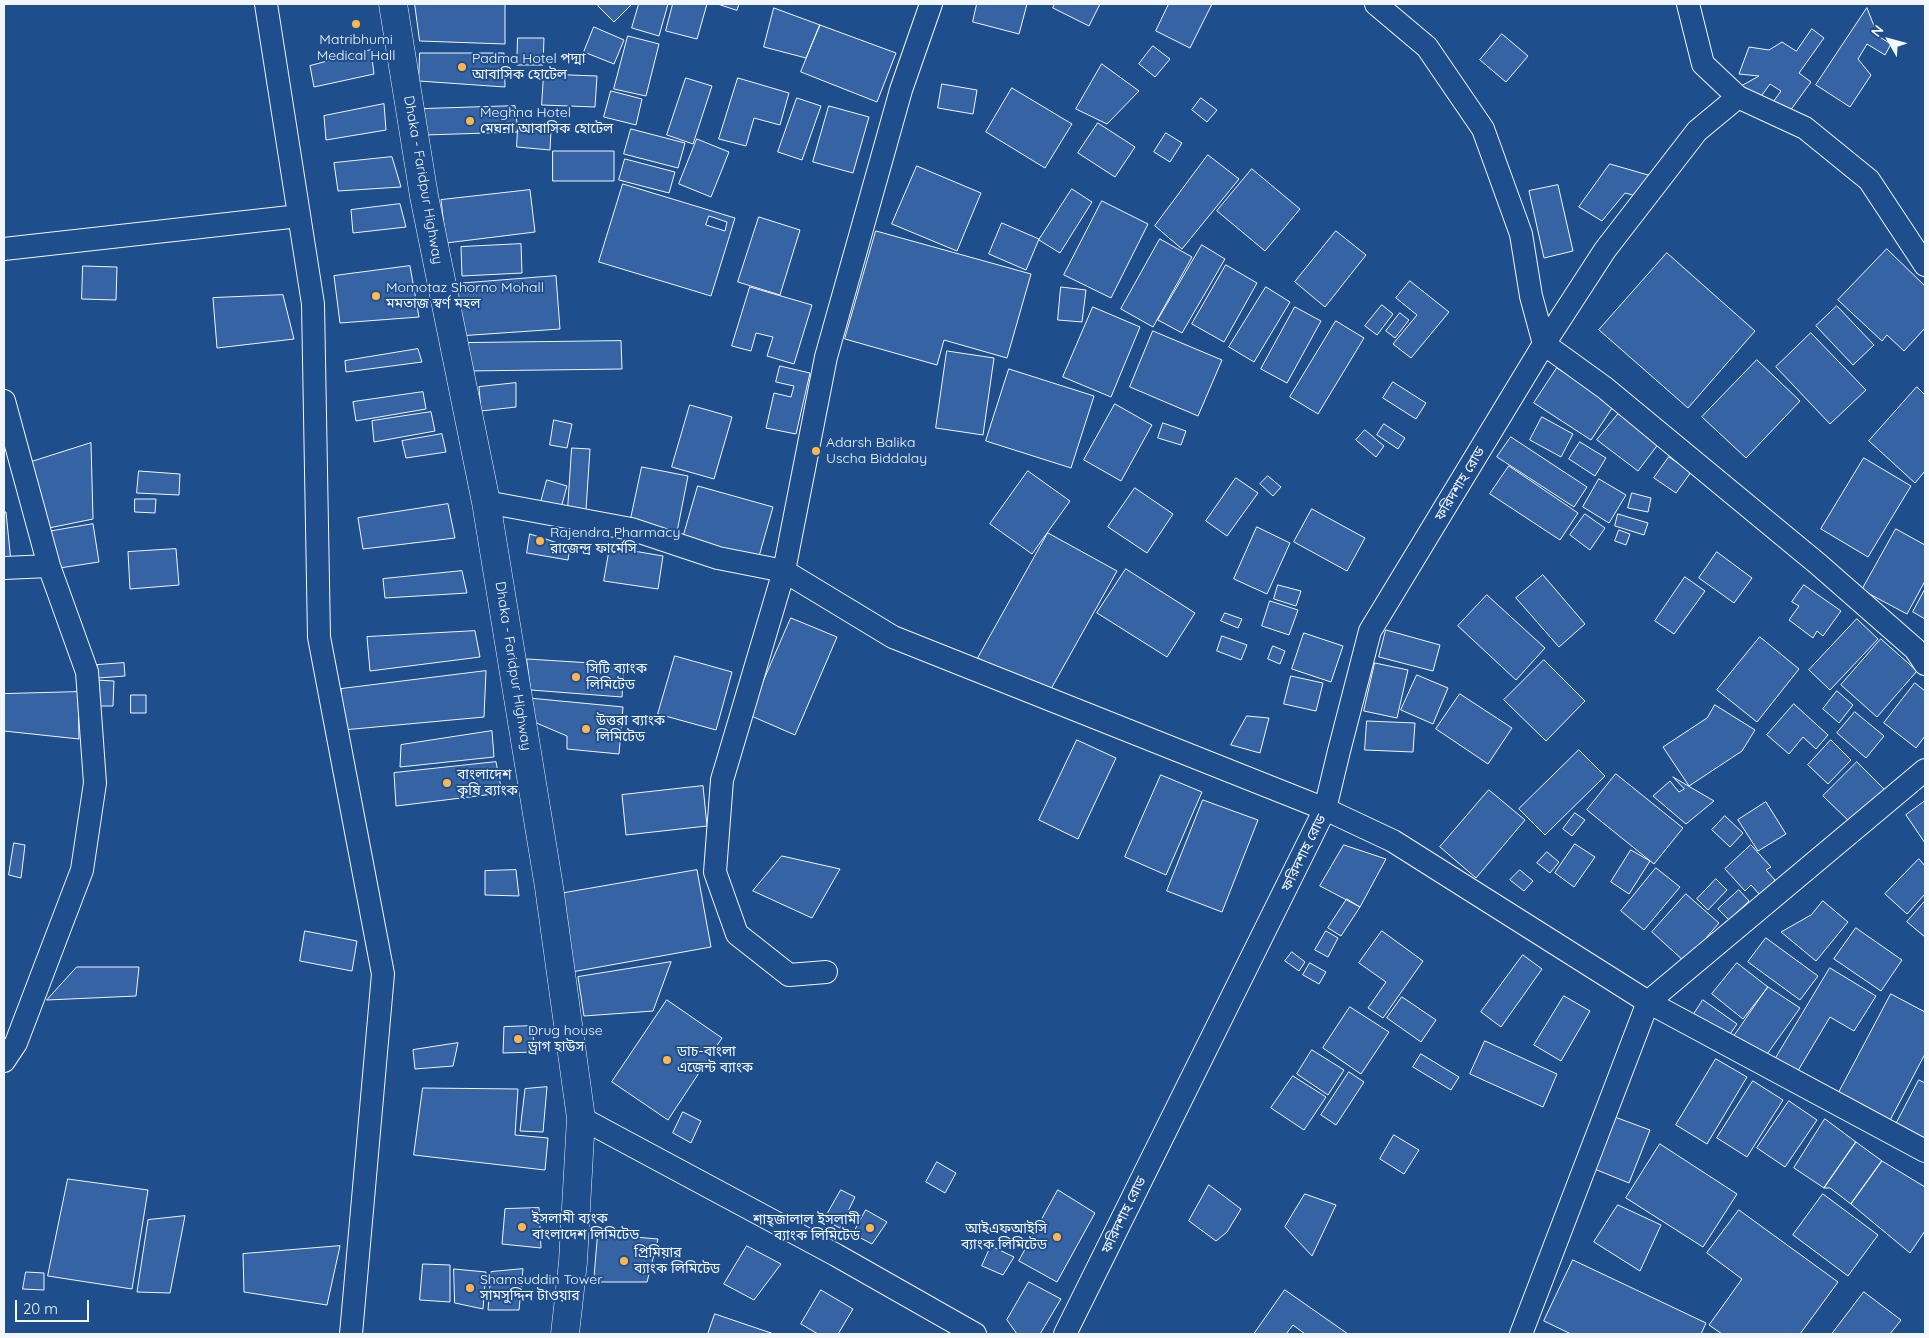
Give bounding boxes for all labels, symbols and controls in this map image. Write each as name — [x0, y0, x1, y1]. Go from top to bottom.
north arrow — [1864, 15, 1914, 65]
marker: Matribhumi Medical Hall — [350, 18, 362, 30]
text: N — [1867, 21, 1887, 40]
place label: Matribhumi Medical Hall — [317, 32, 395, 64]
place label: Padma Hotel পদ্মা আবাসিক হোটেল — [472, 51, 585, 84]
marker: Padma Hotel পদ্মা আবাসিক হোটেল — [456, 61, 468, 73]
street label: Dhaka - Faridpur Highway — [400, 94, 446, 266]
place label: Meghna Hotel মেঘনা আবাসিক হোটেল — [480, 105, 613, 138]
marker: Meghna Hotel মেঘনা আবাসিক হোটেল — [464, 115, 476, 127]
place label: Momotaz Shorno Mohall মমতাজ স্বর্ণ মহল — [386, 280, 544, 312]
marker: Momotaz Shorno Mohall মমতাজ স্বর্ণ মহল — [370, 290, 382, 302]
place label: Adarsh Balika Uscha Biddalay — [826, 435, 927, 468]
street label: ফরিদশাহ রোড — [1431, 444, 1489, 524]
marker: Adarsh Balika Uscha Biddalay — [810, 445, 822, 457]
place label: Rajendra Pharmacy রাজেন্দ্র ফার্মেসি — [550, 525, 680, 558]
marker: Rajendra Pharmacy রাজেন্দ্র ফার্মেসি — [534, 535, 546, 547]
street label: Dhaka - Faridpur Highway — [491, 580, 535, 752]
place label: সিটি ব্যাংক লিমিটেড — [586, 661, 647, 694]
marker: সিটি ব্যাংক লিমিটেড — [570, 671, 582, 683]
place label: উত্তরা ব্যাংক লিমিটেড — [596, 713, 665, 746]
marker: উত্তরা ব্যাংক লিমিটেড — [580, 723, 592, 735]
place label: বাংলাদেশ কৃষি ব্যাংক — [457, 767, 518, 800]
marker: বাংলাদেশ কৃষি ব্যাংক — [441, 777, 453, 789]
street label: ফরিদশাহ রোড — [1278, 812, 1330, 894]
place label: Drug house ড্রাগ হাউস — [528, 1023, 603, 1056]
marker: Drug house ড্রাগ হাউস — [512, 1033, 524, 1045]
place label: ডাচ-বাংলা এজেন্ট ব্যাংক — [677, 1044, 753, 1076]
marker: ডাচ-বাংলা এজেন্ট ব্যাংক — [661, 1054, 673, 1066]
street label: ফরিদশাহ রোড — [1098, 1174, 1150, 1256]
place label: ইসলামী ব্যংক বাংলাদেশ লিমিটেড — [532, 1211, 639, 1244]
place label: শাহ্জালাল ইসলামী ব্যাংক লিমিটেড — [753, 1212, 860, 1244]
marker: ইসলামী ব্যংক বাংলাদেশ লিমিটেড — [516, 1221, 528, 1233]
place label: আইএফআইসি ব্যাংক লিমিটেড — [961, 1221, 1047, 1254]
marker: শাহ্জালাল ইসলামী ব্যাংক লিমিটেড — [864, 1222, 876, 1234]
marker: আইএফআইসি ব্যাংক লিমিটেড — [1051, 1231, 1063, 1243]
place label: প্রিমিয়ার ব্যাংক লিমিটেড — [634, 1245, 720, 1278]
marker: প্রিমিয়ার ব্যাংক লিমিটেড — [618, 1255, 630, 1267]
place label: Shamsuddin Tower সামসুদ্দিন টাওয়ার — [480, 1272, 603, 1304]
marker: Shamsuddin Tower সামসুদ্দিন টাওয়ার — [464, 1282, 476, 1294]
scale bar — [18, 1290, 91, 1322]
text: 20 m — [23, 1299, 58, 1318]

